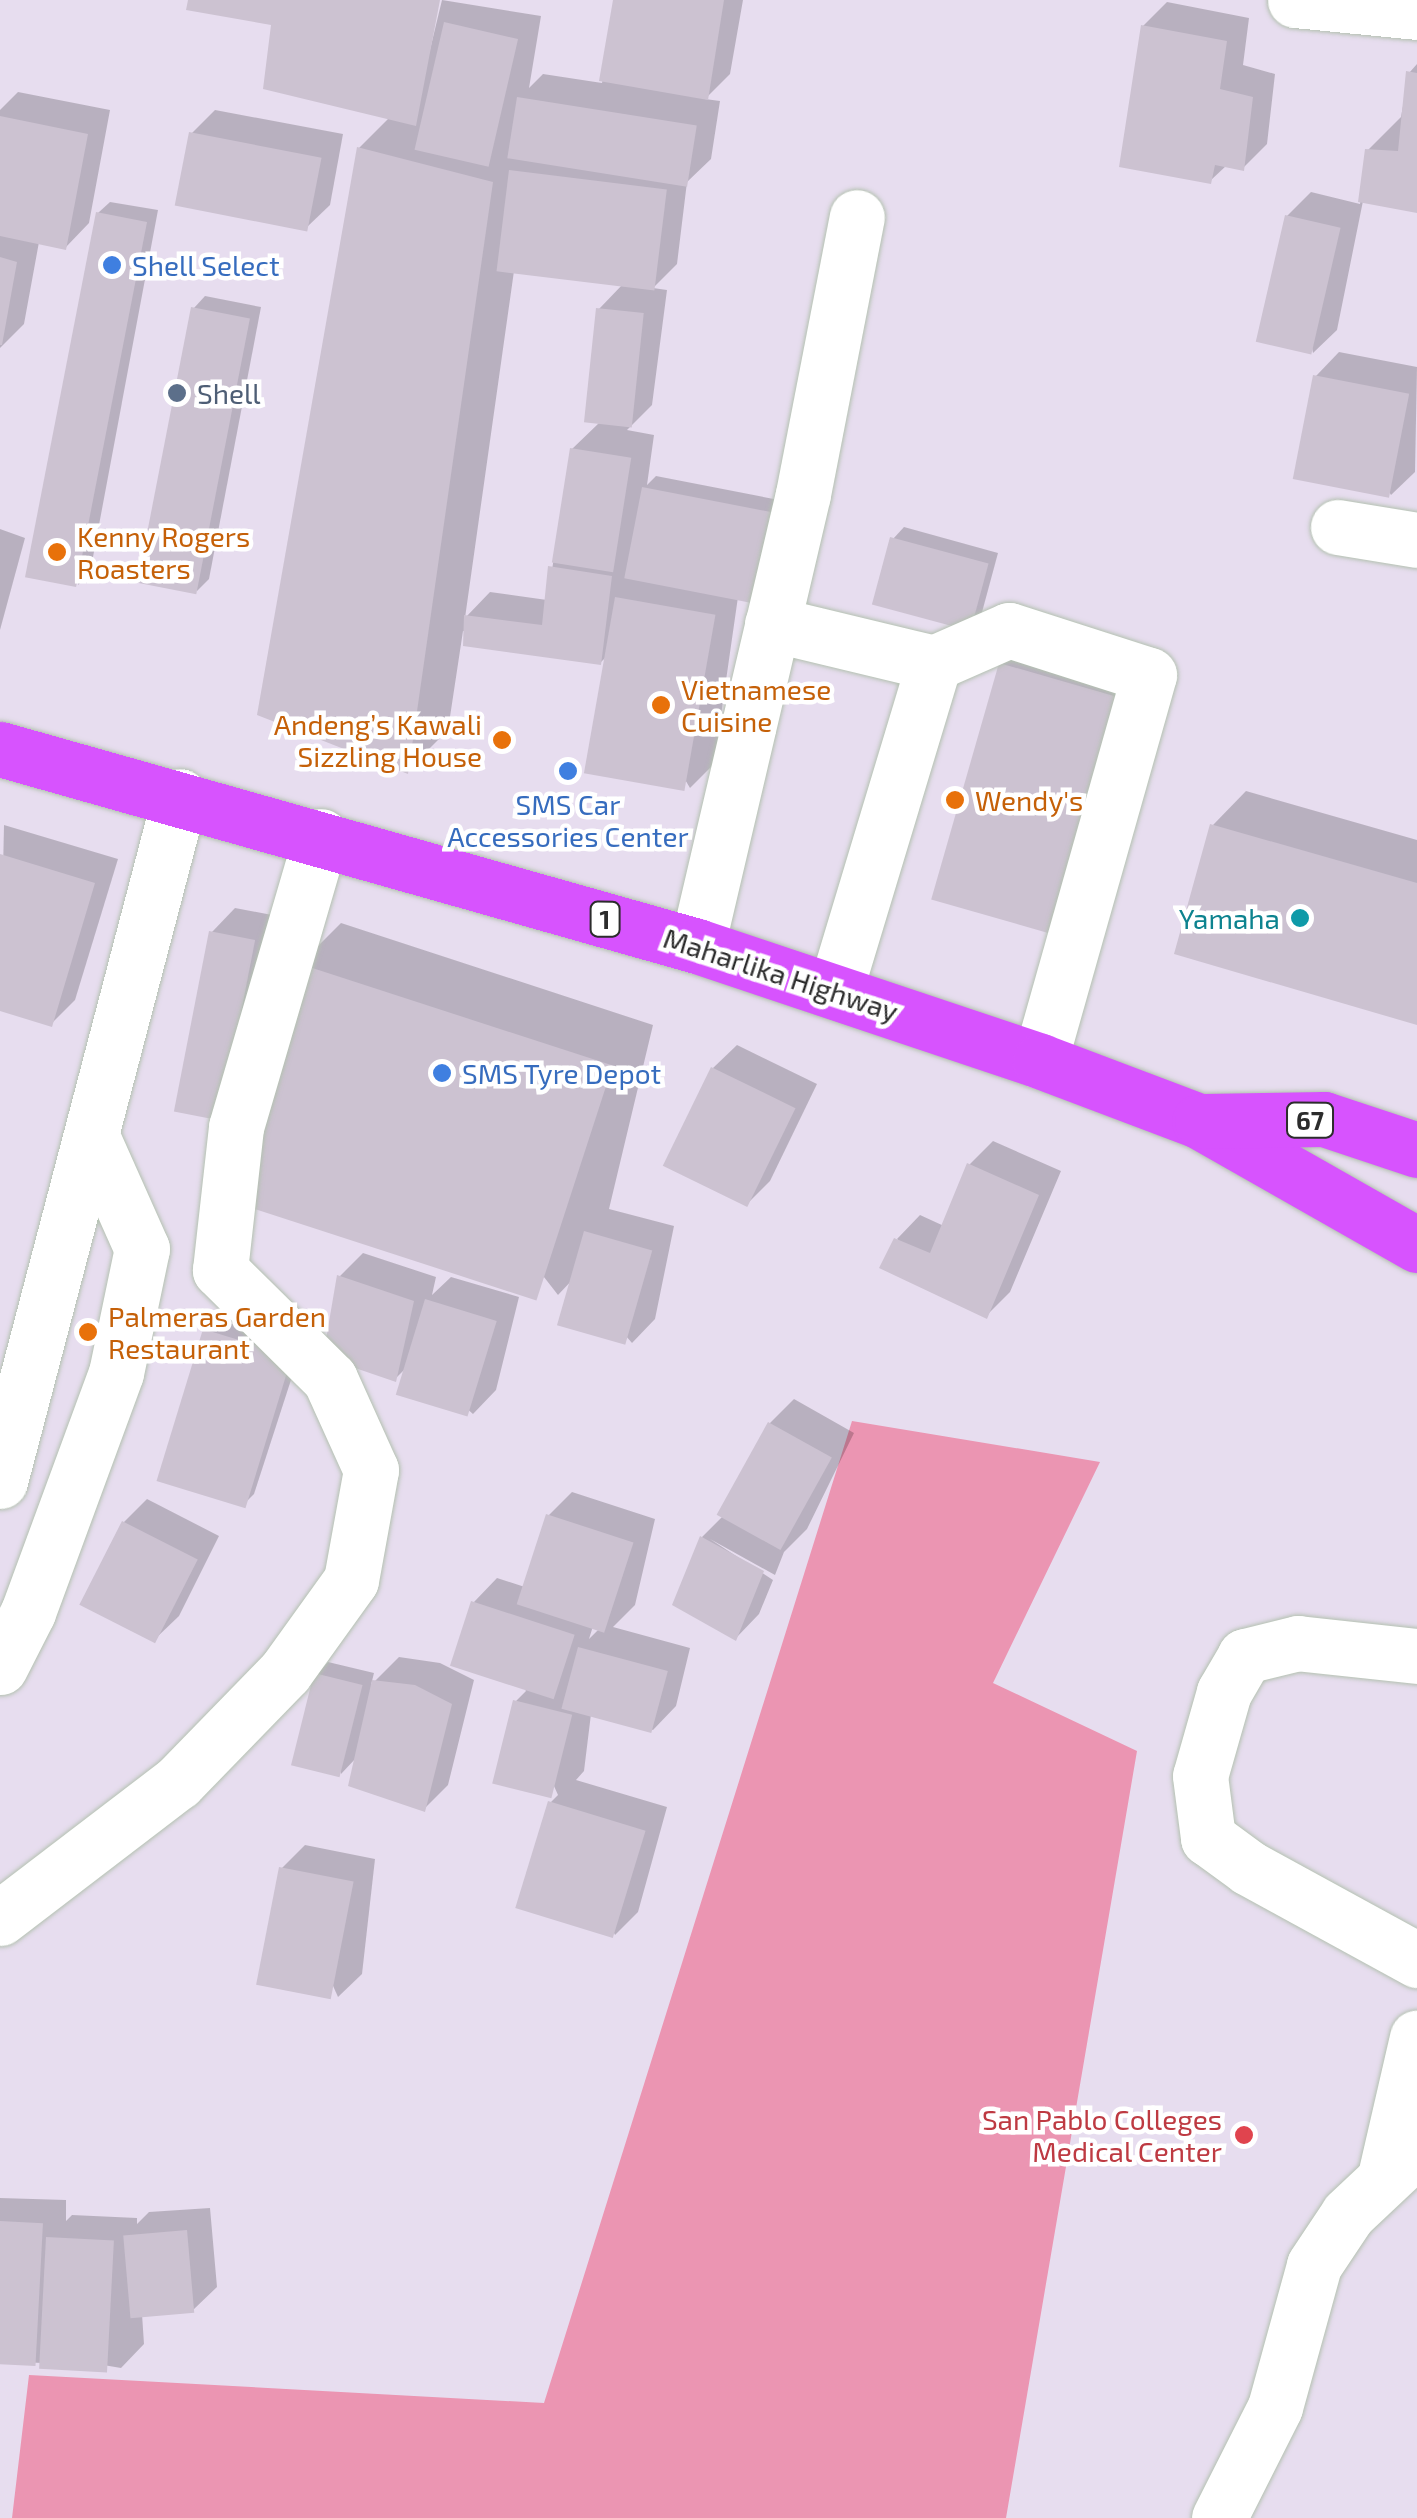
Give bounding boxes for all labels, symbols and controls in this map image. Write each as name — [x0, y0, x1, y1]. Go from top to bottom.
place label: Shell Select — [132, 248, 280, 282]
marker: Shell Select — [101, 254, 123, 276]
place label: Shell — [197, 376, 261, 410]
marker: Shell — [166, 382, 188, 404]
place label: Kenny Rogers Roasters — [77, 519, 251, 585]
marker: Kenny Rogers Roasters — [46, 541, 68, 563]
place label: Vietnamese Cuisine — [681, 672, 831, 738]
marker: Vietnamese Cuisine — [650, 694, 672, 716]
place label: Andeng’s Kawali Sizzling House — [274, 707, 482, 773]
marker: Andeng’s Kawali Sizzling House — [491, 729, 513, 751]
marker: SMS Car Accessories Center — [557, 760, 579, 782]
place label: Wendy's — [975, 783, 1083, 817]
place label: SMS Car Accessories Center — [447, 787, 689, 853]
marker: Wendy's — [944, 789, 966, 811]
road number: 1 — [588, 899, 622, 939]
place label: Yamaha — [1179, 901, 1280, 935]
marker: Yamaha — [1289, 907, 1311, 929]
street label: Maharlika Highway — [659, 920, 903, 1028]
place label: SMS Tyre Depot — [462, 1056, 662, 1090]
marker: SMS Tyre Depot — [431, 1062, 453, 1084]
road number: 67 — [1285, 1100, 1335, 1140]
place label: Palmeras Garden Restaurant — [108, 1299, 326, 1365]
marker: Palmeras Garden Restaurant — [77, 1321, 99, 1343]
place label: San Pablo Colleges Medical Center — [982, 2102, 1222, 2168]
marker: San Pablo Colleges Medical Center — [1231, 2122, 1257, 2148]

